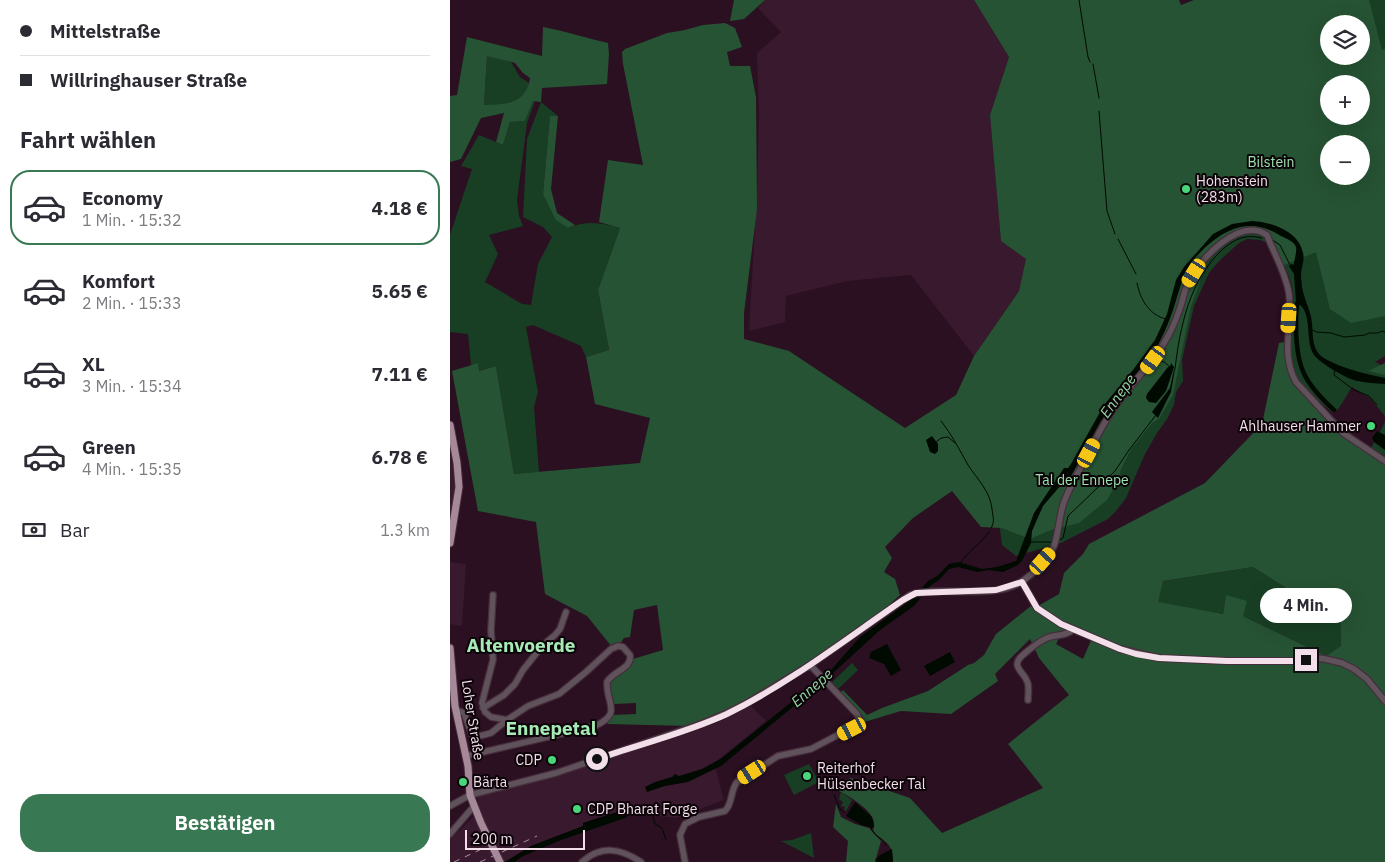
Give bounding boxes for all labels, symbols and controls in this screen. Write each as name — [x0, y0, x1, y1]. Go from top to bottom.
map controls — [1320, 15, 1370, 185]
button: layers — [1320, 15, 1370, 65]
text: Mittelstraße — [50, 19, 161, 43]
text: Willringhauser Straße — [50, 68, 247, 92]
button: + — [1320, 75, 1370, 125]
text: Fahrt wählen — [20, 125, 156, 154]
button: − — [1320, 135, 1370, 185]
park label: Bilstein — [1247, 153, 1295, 171]
place label: Hohenstein (283m) — [1196, 172, 1268, 206]
marker: Hohenstein (283m) — [1180, 183, 1192, 195]
icon: car — [22, 185, 67, 230]
text: Economy — [82, 186, 163, 210]
text: 4.18 € — [372, 196, 428, 220]
text: 1 Min. · 15:32 — [82, 210, 182, 230]
car — [1179, 256, 1208, 290]
icon: car — [22, 268, 67, 313]
text: Komfort — [82, 269, 155, 293]
text: 5.65 € — [372, 279, 428, 303]
text: 2 Min. · 15:33 — [82, 293, 182, 313]
car — [1280, 303, 1297, 333]
car — [1138, 343, 1167, 377]
icon: car — [22, 351, 67, 396]
text: XL — [82, 352, 105, 376]
text: 7.11 € — [372, 362, 428, 386]
water label: Ennepe — [1095, 370, 1140, 421]
text: 3 Min. · 15:34 — [82, 376, 182, 396]
place label: Ahlhauser Hammer — [1239, 417, 1361, 435]
marker: Ahlhauser Hammer — [1365, 420, 1377, 432]
icon: car — [22, 434, 67, 479]
text: Green — [82, 435, 136, 459]
car — [1075, 436, 1102, 470]
text: 6.78 € — [372, 445, 428, 469]
text: 4 Min. · 15:35 — [82, 459, 182, 479]
park label: Tal der Ennepe — [1035, 471, 1129, 489]
icon: cash — [20, 516, 48, 544]
text: Bar — [60, 518, 90, 542]
text: 1.3 km — [380, 520, 430, 540]
car — [1027, 545, 1058, 577]
callout: 4 Min. — [1260, 588, 1352, 622]
text: 4 Min. — [1283, 595, 1329, 615]
district label: Altenvoerde — [466, 633, 576, 657]
route end — [1295, 649, 1317, 671]
water label: Ennepe — [787, 664, 837, 711]
street label: Loher Straße — [458, 679, 488, 762]
district label: Ennepetal — [506, 716, 597, 740]
car — [835, 716, 868, 742]
route start — [586, 748, 608, 770]
place label: CDP — [515, 751, 542, 769]
marker: CDP — [546, 754, 558, 766]
car — [735, 758, 768, 786]
place label: Reiterhof Hülsenbecker Tal — [817, 759, 926, 793]
marker: Reiterhof Hülsenbecker Tal — [801, 770, 813, 782]
place label: Bärta — [473, 773, 508, 791]
marker: Bärta — [457, 776, 469, 788]
button: Bestätigen — [20, 794, 430, 852]
place label: CDP Bharat Forge — [587, 800, 698, 818]
marker: CDP Bharat Forge — [571, 803, 583, 815]
scale bar — [465, 827, 585, 850]
text: 200 m — [472, 830, 513, 848]

